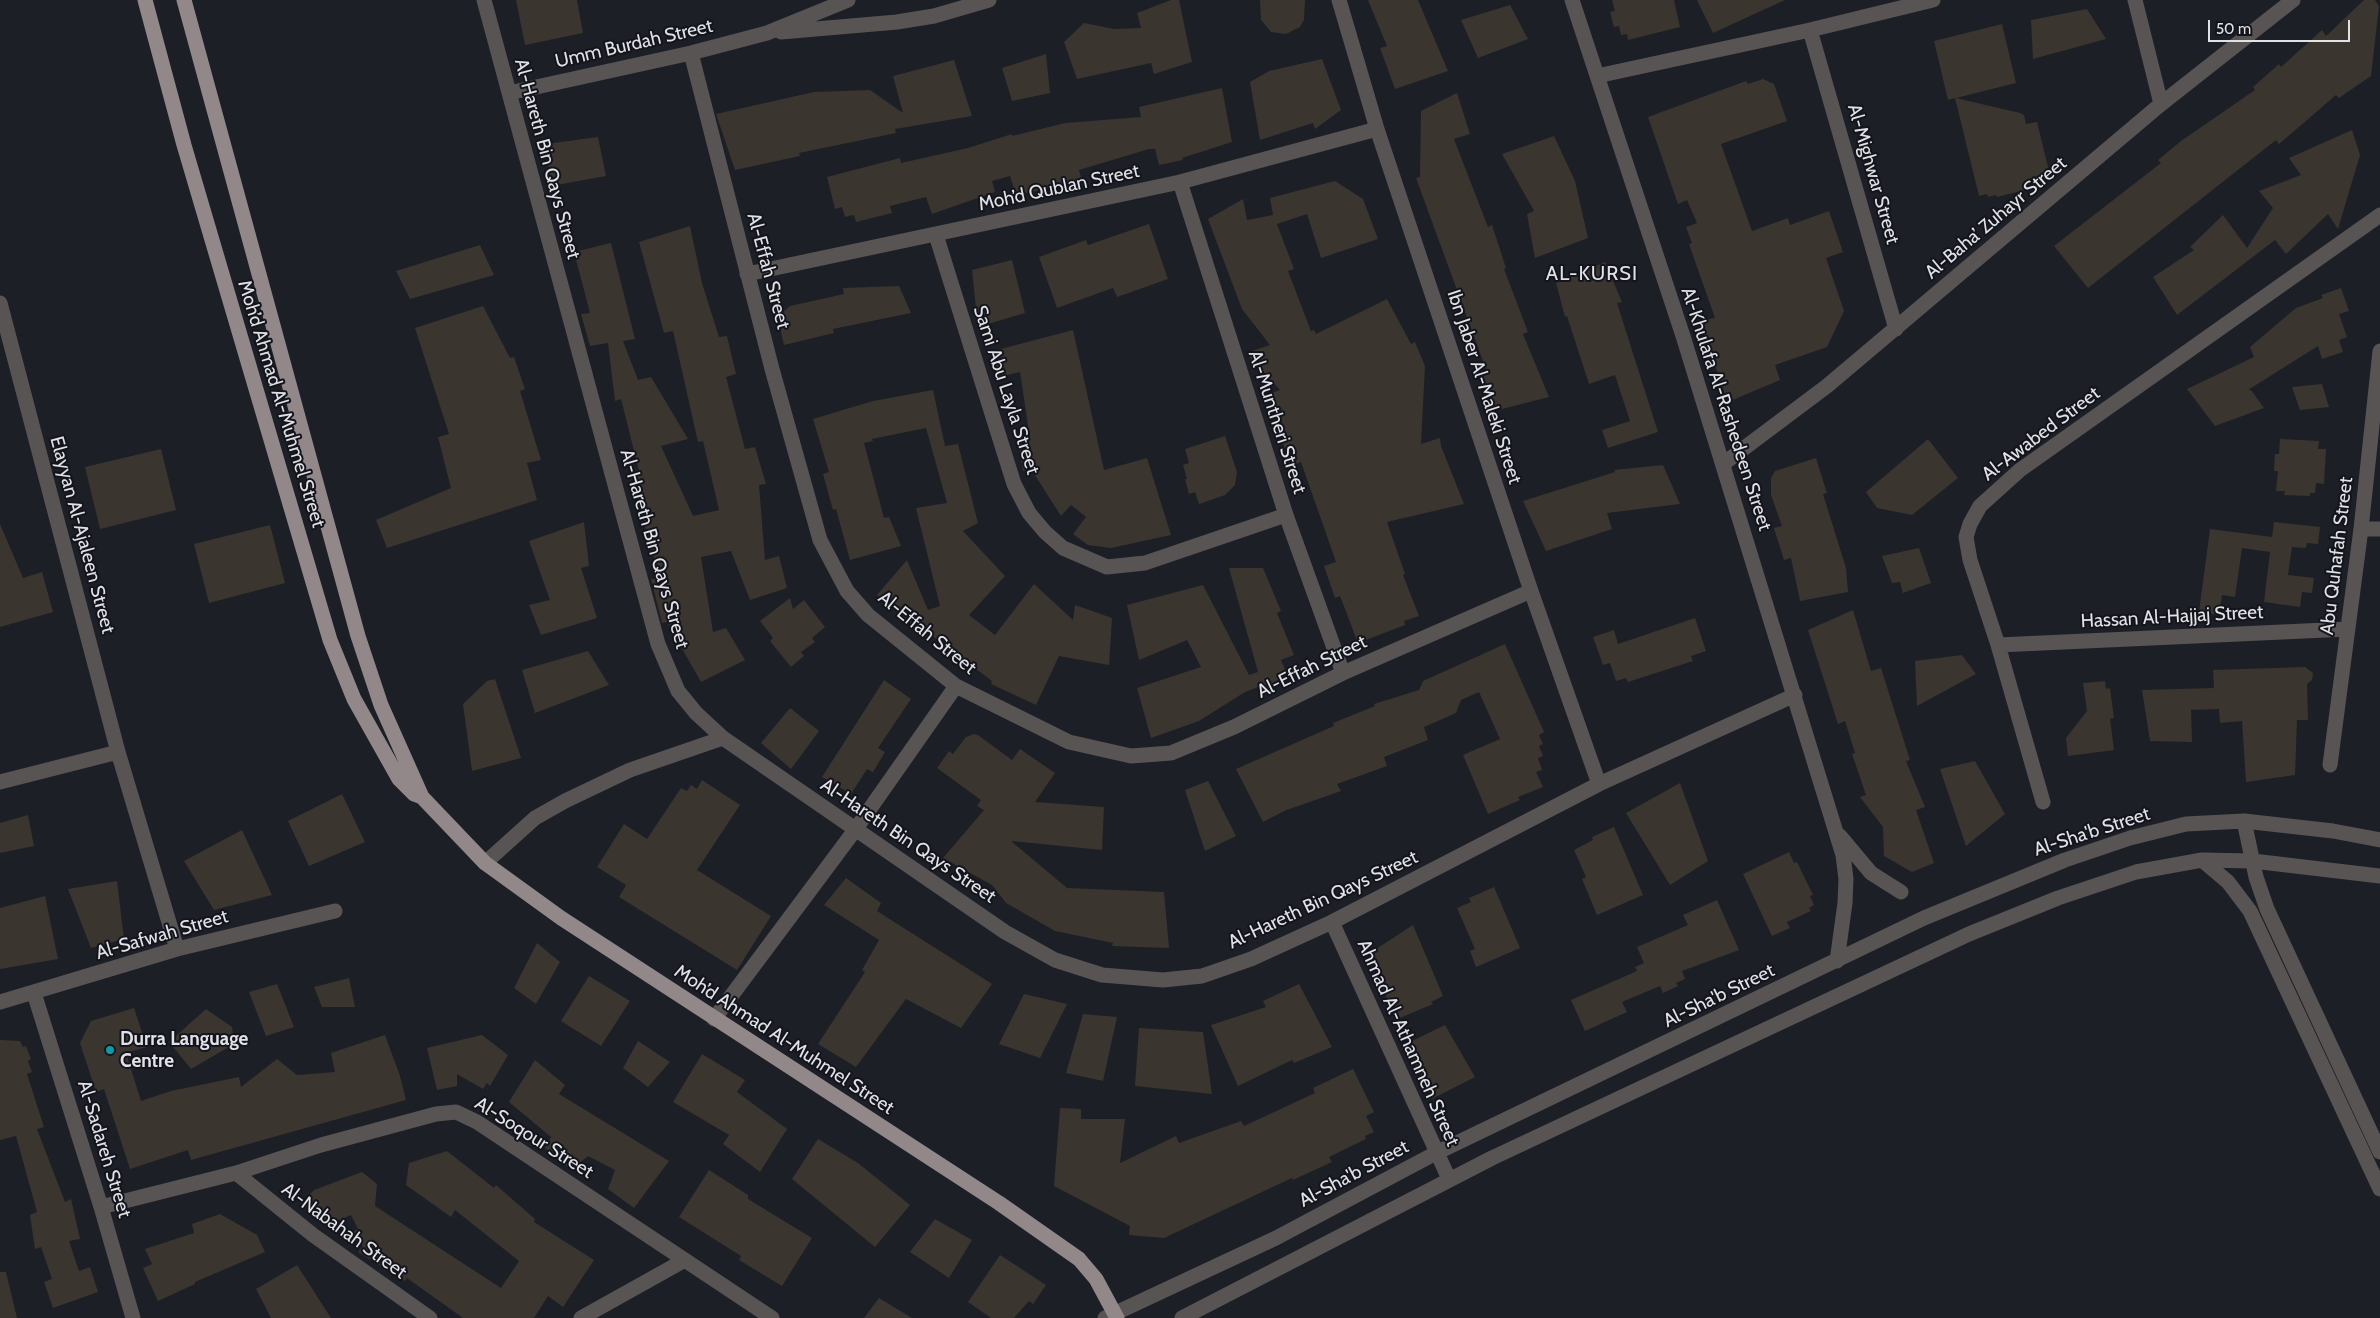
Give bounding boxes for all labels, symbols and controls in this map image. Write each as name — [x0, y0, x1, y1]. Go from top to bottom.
scale bar — [2210, 10, 2352, 42]
street label: Umm Burdah Street — [553, 15, 715, 73]
text: 50 m — [2216, 20, 2251, 38]
street label: Al-Hareth Bin Qays Street — [509, 56, 585, 262]
street label: Al-Mighwar Street — [1842, 101, 1904, 247]
street label: Al-Baha’ Zuhayr Street — [1920, 152, 2072, 284]
street label: Moh’d Qublan Street — [977, 160, 1141, 216]
street label: Al-Effah Street — [742, 210, 794, 332]
district label: AL-KURSI — [1545, 262, 1639, 286]
street label: Moh’d Ahmad Al-Muhmel Street — [232, 278, 330, 530]
street label: Al-Khulafa Al-Rashedeen Street — [1676, 284, 1776, 534]
street label: Ibn Jaber Al-Maleki Street — [1442, 287, 1526, 487]
street label: Sami Abu Layla Street — [968, 303, 1044, 477]
street label: Al-Muntheri Street — [1243, 347, 1311, 497]
street label: Al-Awabed Street — [1977, 382, 2105, 486]
street label: Elayyan Al-Ajaleen Street — [45, 434, 119, 636]
street label: Al-Hareth Bin Qays Street — [615, 446, 693, 652]
street label: Abu Quhafah Street — [2316, 476, 2358, 636]
street label: Al-Effah Street — [873, 587, 981, 679]
street label: Hassan Al-Hajjaj Street — [2080, 601, 2264, 633]
street label: Al-Effah Street — [1253, 631, 1371, 703]
street label: Al-Hareth Bin Qays Street — [816, 774, 1000, 908]
street label: Al-Sha'b Street — [2031, 802, 2153, 862]
street label: Al-Hareth Bin Qays Street — [1224, 846, 1422, 954]
street label: Al-Safwah Street — [93, 905, 231, 965]
street label: Ahmad Al-Athamneh Street — [1352, 936, 1464, 1150]
street label: Al-Sha'b Street — [1660, 959, 1778, 1033]
street label: Moh’d Ahmad Al-Muhmel Street — [670, 960, 898, 1120]
place label: Durra Language Centre — [120, 1028, 248, 1072]
marker: Durra Language Centre — [104, 1044, 116, 1056]
street label: Al-Sadareh Street — [72, 1077, 136, 1221]
street label: Al-Soqour Street — [471, 1092, 597, 1184]
street label: Al-Sha'b Street — [1295, 1136, 1413, 1212]
street label: Al-Nabahah Street — [277, 1178, 411, 1284]

